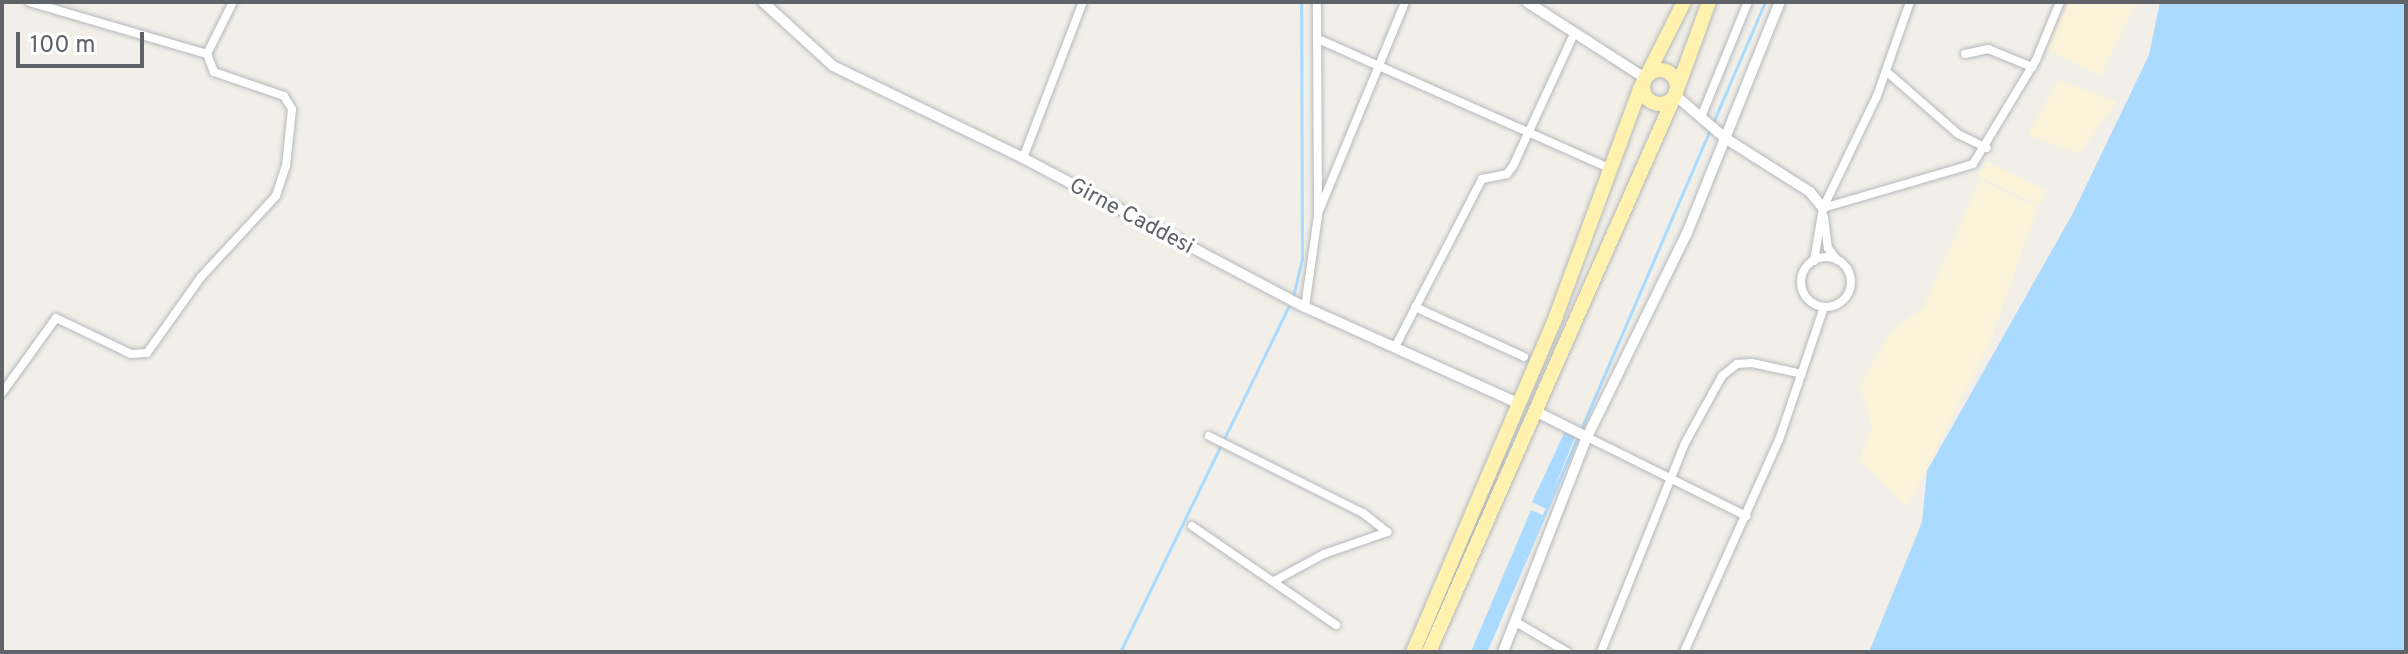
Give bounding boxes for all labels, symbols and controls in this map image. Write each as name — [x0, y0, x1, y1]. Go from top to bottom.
scale bar — [20, 16, 148, 66]
text: 100 m — [30, 31, 96, 61]
street label: Girne Caddesi — [1064, 173, 1198, 261]

